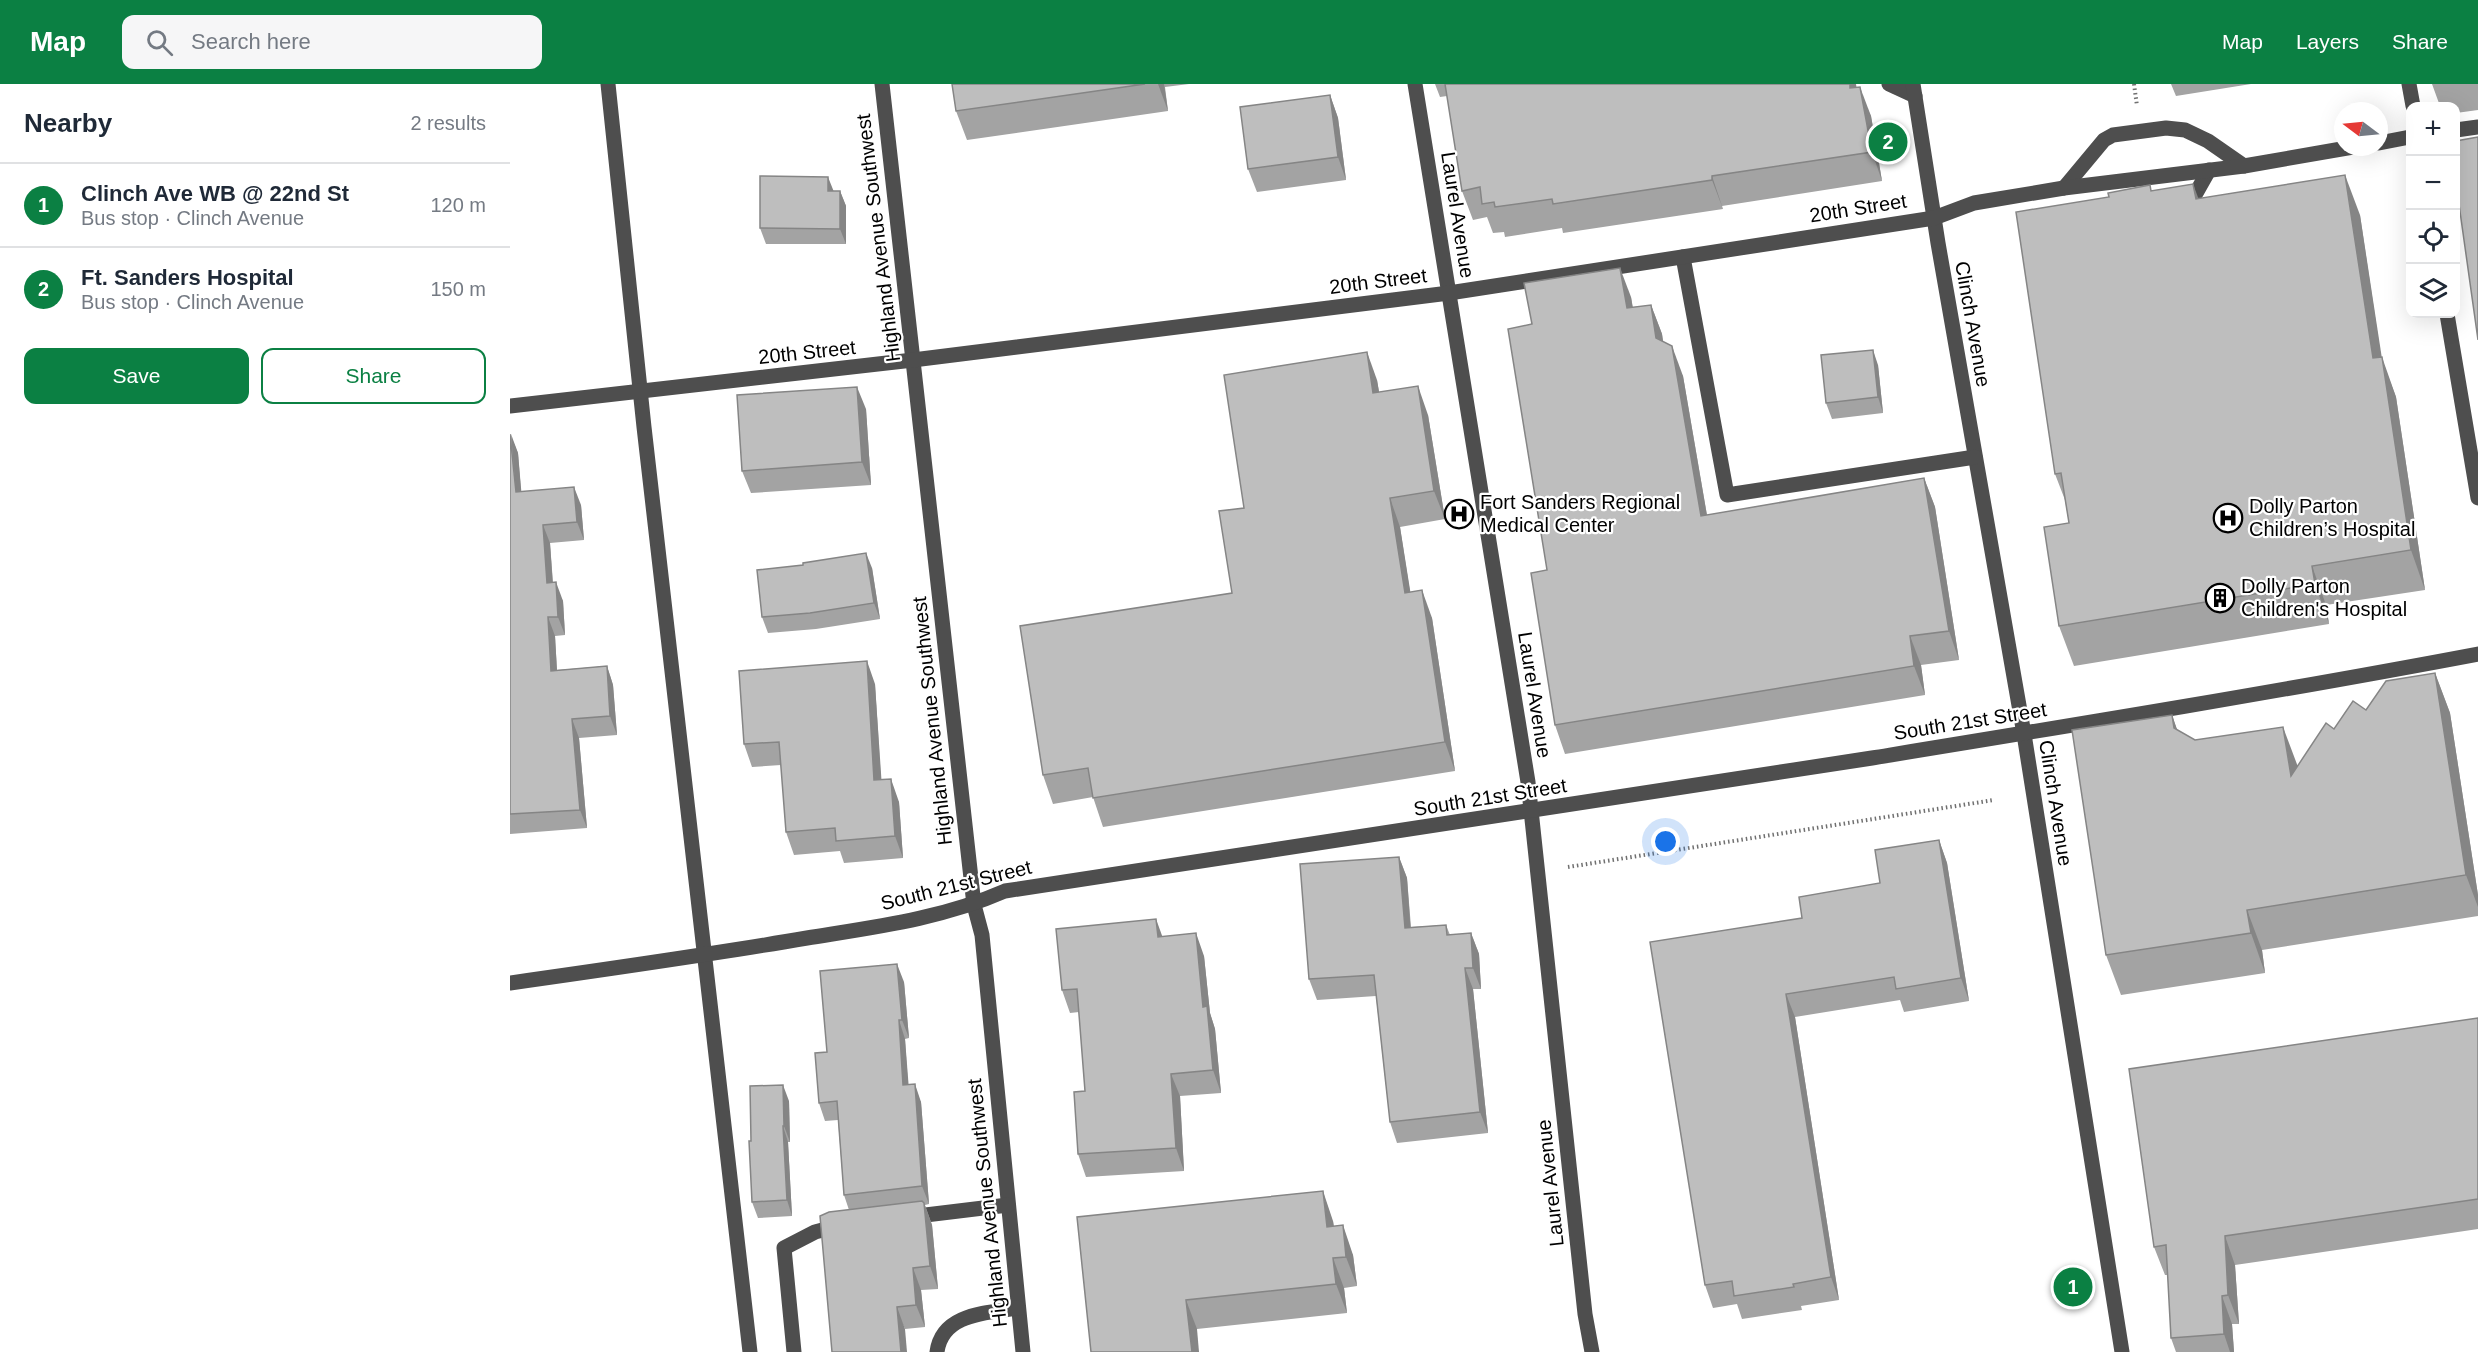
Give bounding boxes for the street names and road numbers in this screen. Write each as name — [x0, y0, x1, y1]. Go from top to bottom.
street label: Highland Avenue Southwest — [852, 112, 904, 363]
street label: Laurel Avenue — [1437, 150, 1479, 280]
street label: 20th Street — [1808, 189, 1908, 227]
street label: Clinch Avenue — [1951, 259, 1995, 389]
street label: 20th Street — [1328, 264, 1428, 298]
street label: 20th Street — [757, 336, 857, 368]
street label: Highland Avenue Southwest — [908, 595, 956, 846]
street label: Laurel Avenue — [1514, 630, 1556, 760]
street label: South 21st Street — [1892, 698, 2048, 744]
street label: Clinch Avenue — [2035, 738, 2077, 868]
street label: South 21st Street — [1412, 774, 1568, 820]
street label: South 21st Street — [878, 856, 1034, 914]
street label: Highland Avenue Southwest — [963, 1077, 1011, 1328]
street label: Laurel Avenue — [1532, 1118, 1568, 1248]

